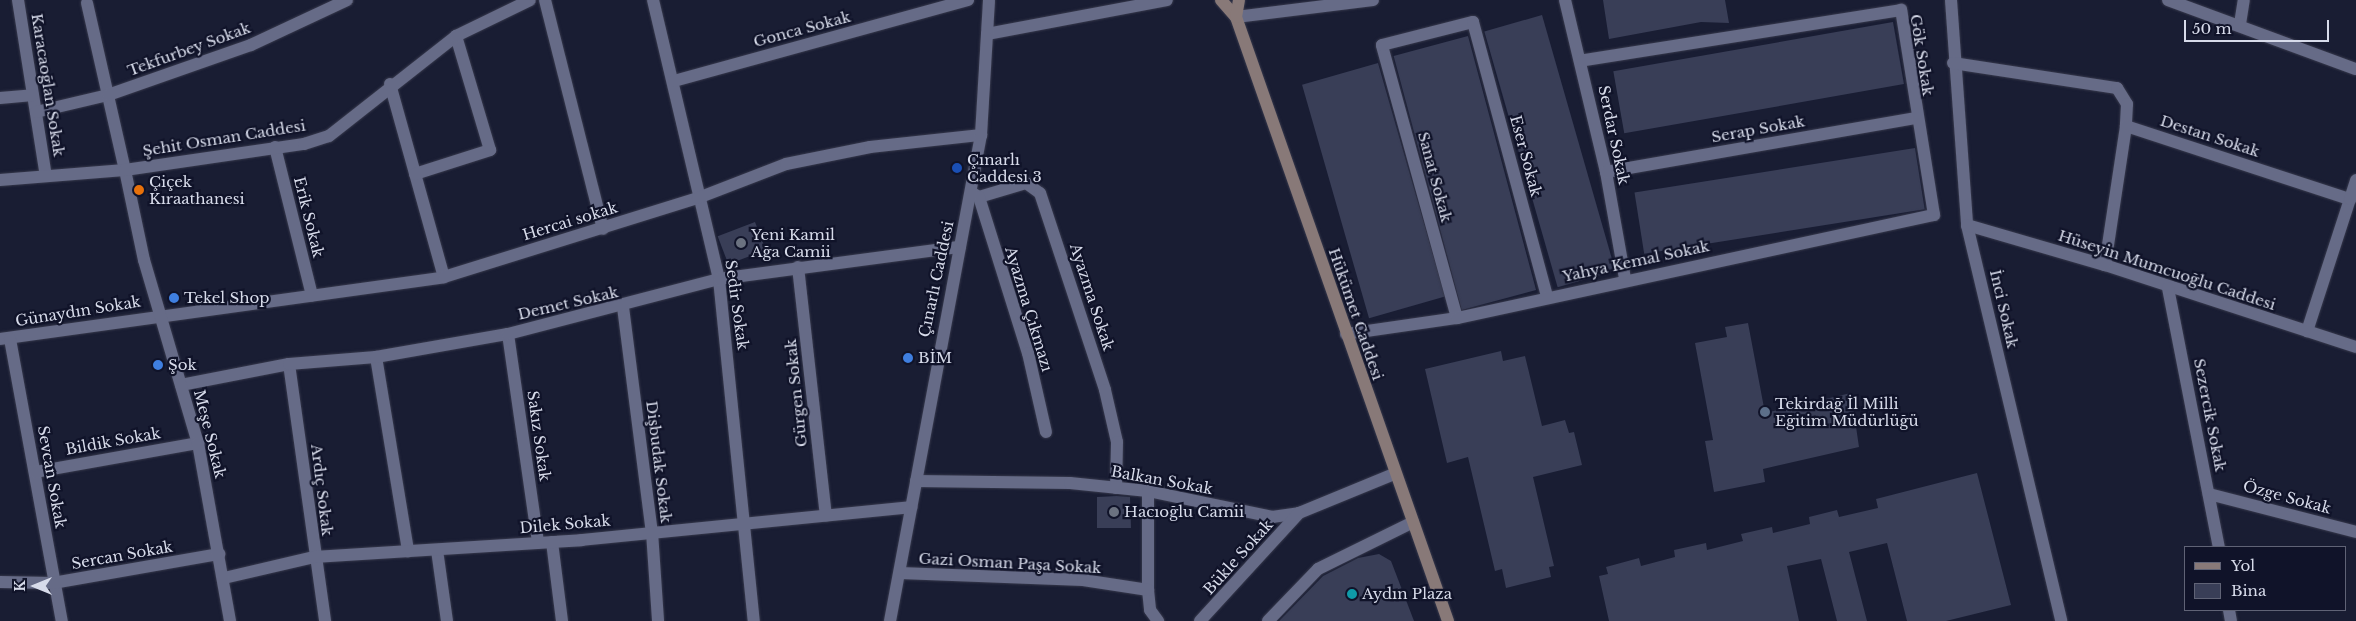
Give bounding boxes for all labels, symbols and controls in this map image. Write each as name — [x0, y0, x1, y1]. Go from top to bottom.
street label: Gonca Sokak — [751, 7, 853, 51]
scale bar — [2186, 10, 2331, 42]
street label: Karacaoğlan Sokak — [28, 12, 68, 158]
street label: Gök Sokak — [1907, 13, 1937, 97]
street label: Tekfurbey Sokak — [125, 18, 253, 80]
text: 50 m — [2192, 19, 2232, 38]
street label: Serdar Sokak — [1595, 84, 1633, 186]
street label: Destan Sokak — [2158, 111, 2262, 161]
street label: Serap Sokak — [1710, 112, 1806, 146]
street label: Eser Sokak — [1506, 113, 1546, 199]
street label: Şehit Osman Caddesi — [141, 116, 307, 160]
street label: Sanat Sokak — [1414, 130, 1456, 224]
place label: Çınarlı Caddesi 3 — [967, 150, 1042, 185]
marker: Çınarlı Caddesi 3 — [951, 162, 963, 174]
place label: Çiçek Kıraathanesi — [149, 172, 245, 207]
street label: Erik Sokak — [290, 175, 328, 259]
marker: Çiçek Kıraathanesi — [133, 184, 145, 196]
street label: Hercai sokak — [520, 198, 620, 244]
street label: Çınarlı Caddesi — [915, 219, 957, 339]
place label: Yeni Kamil Ağa Camii — [751, 225, 835, 260]
street label: Hüseyin Mumcuoğlu Caddesi — [2056, 226, 2278, 314]
marker: Yeni Kamil Ağa Camii — [735, 237, 747, 249]
street label: Yahya Kemal Sokak — [1561, 237, 1711, 285]
street label: Ayazma Sokak — [1066, 241, 1118, 353]
street label: Ayazma Çıkmazı — [1001, 244, 1057, 374]
street label: Hükümet Caddesi — [1325, 246, 1387, 382]
street label: Sedir Sokak — [722, 259, 752, 351]
street label: İnci Sokak — [1986, 268, 2022, 350]
street label: Demet Sokak — [516, 283, 620, 323]
place label: Tekel Shop — [184, 289, 269, 307]
street label: Günaydın Sokak — [14, 292, 142, 330]
marker: Tekel Shop — [168, 292, 180, 304]
street label: Gürgen Sokak — [781, 338, 811, 448]
place label: BİM — [918, 349, 952, 367]
marker: BİM — [902, 352, 914, 364]
place label: Şok — [168, 356, 197, 374]
street label: Sezercik Sokak — [2190, 357, 2230, 473]
marker: Şok — [152, 359, 164, 371]
street label: Meşe Sokak — [190, 388, 230, 480]
street label: Sakız Sokak — [524, 390, 554, 482]
place label: Tekirdağ İl Milli Eğitim Müdürlüğü — [1775, 394, 1919, 429]
street label: Dişbudak Sokak — [643, 400, 675, 524]
marker: Tekirdağ İl Milli Eğitim Müdürlüğü — [1759, 406, 1771, 418]
street label: Sevcan Sokak — [34, 424, 70, 530]
street label: Bildik Sokak — [64, 424, 162, 458]
street label: Ardıç Sokak — [307, 443, 337, 537]
street label: Balkan Sokak — [1110, 462, 1214, 498]
street label: Özge Sokak — [2241, 477, 2333, 517]
place label: Hacıoğlu Camii — [1124, 503, 1244, 521]
marker: Hacıoğlu Camii — [1108, 506, 1120, 518]
street label: Dilek Sokak — [519, 511, 611, 537]
street label: Bükle Sokak — [1200, 516, 1276, 598]
street label: Sercan Sokak — [70, 537, 174, 573]
legend — [2184, 546, 2346, 611]
street label: Gazi Osman Paşa Sokak — [918, 549, 1102, 577]
text: Yol — [2231, 556, 2255, 575]
north arrow — [10, 561, 60, 611]
text: K — [11, 580, 29, 592]
text: Bina — [2231, 581, 2266, 600]
place label: Aydın Plaza — [1362, 585, 1452, 603]
marker: Aydın Plaza — [1346, 588, 1358, 600]

